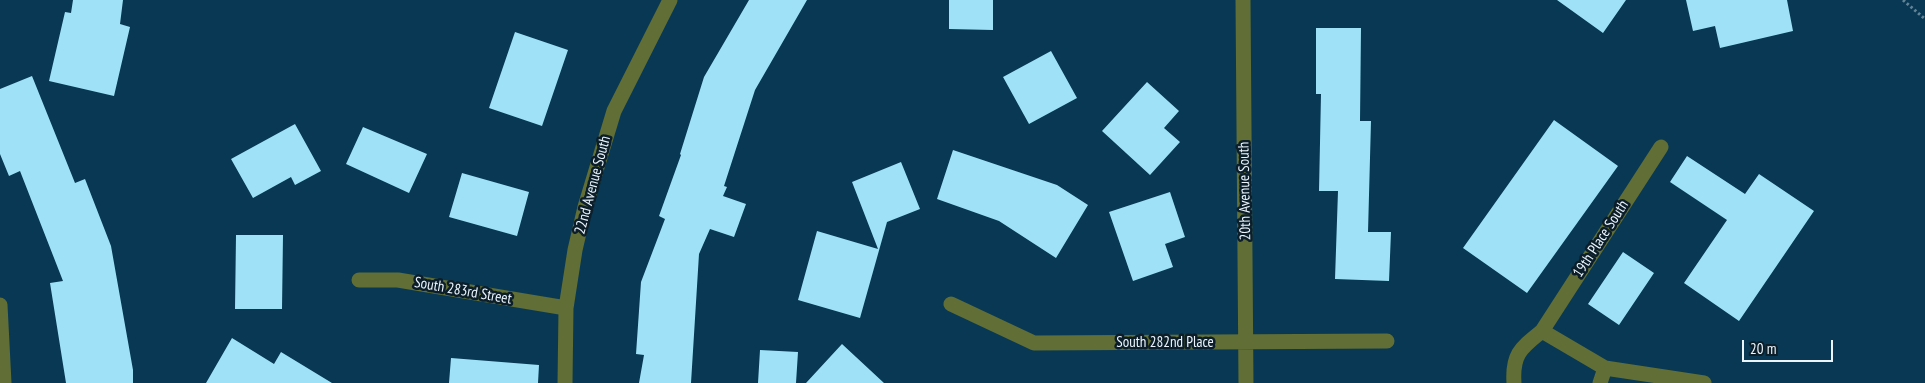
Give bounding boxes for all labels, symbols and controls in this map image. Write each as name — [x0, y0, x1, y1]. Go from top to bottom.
street label: 22nd Avenue South — [571, 134, 615, 236]
street label: 20th Avenue South — [1235, 142, 1255, 240]
street label: 19th Place South — [1569, 197, 1633, 281]
street label: South 283rd Street — [413, 274, 513, 308]
scale bar — [1745, 330, 1836, 362]
street label: South 282nd Place — [1116, 334, 1214, 352]
text: 20 m — [1750, 339, 1776, 358]

